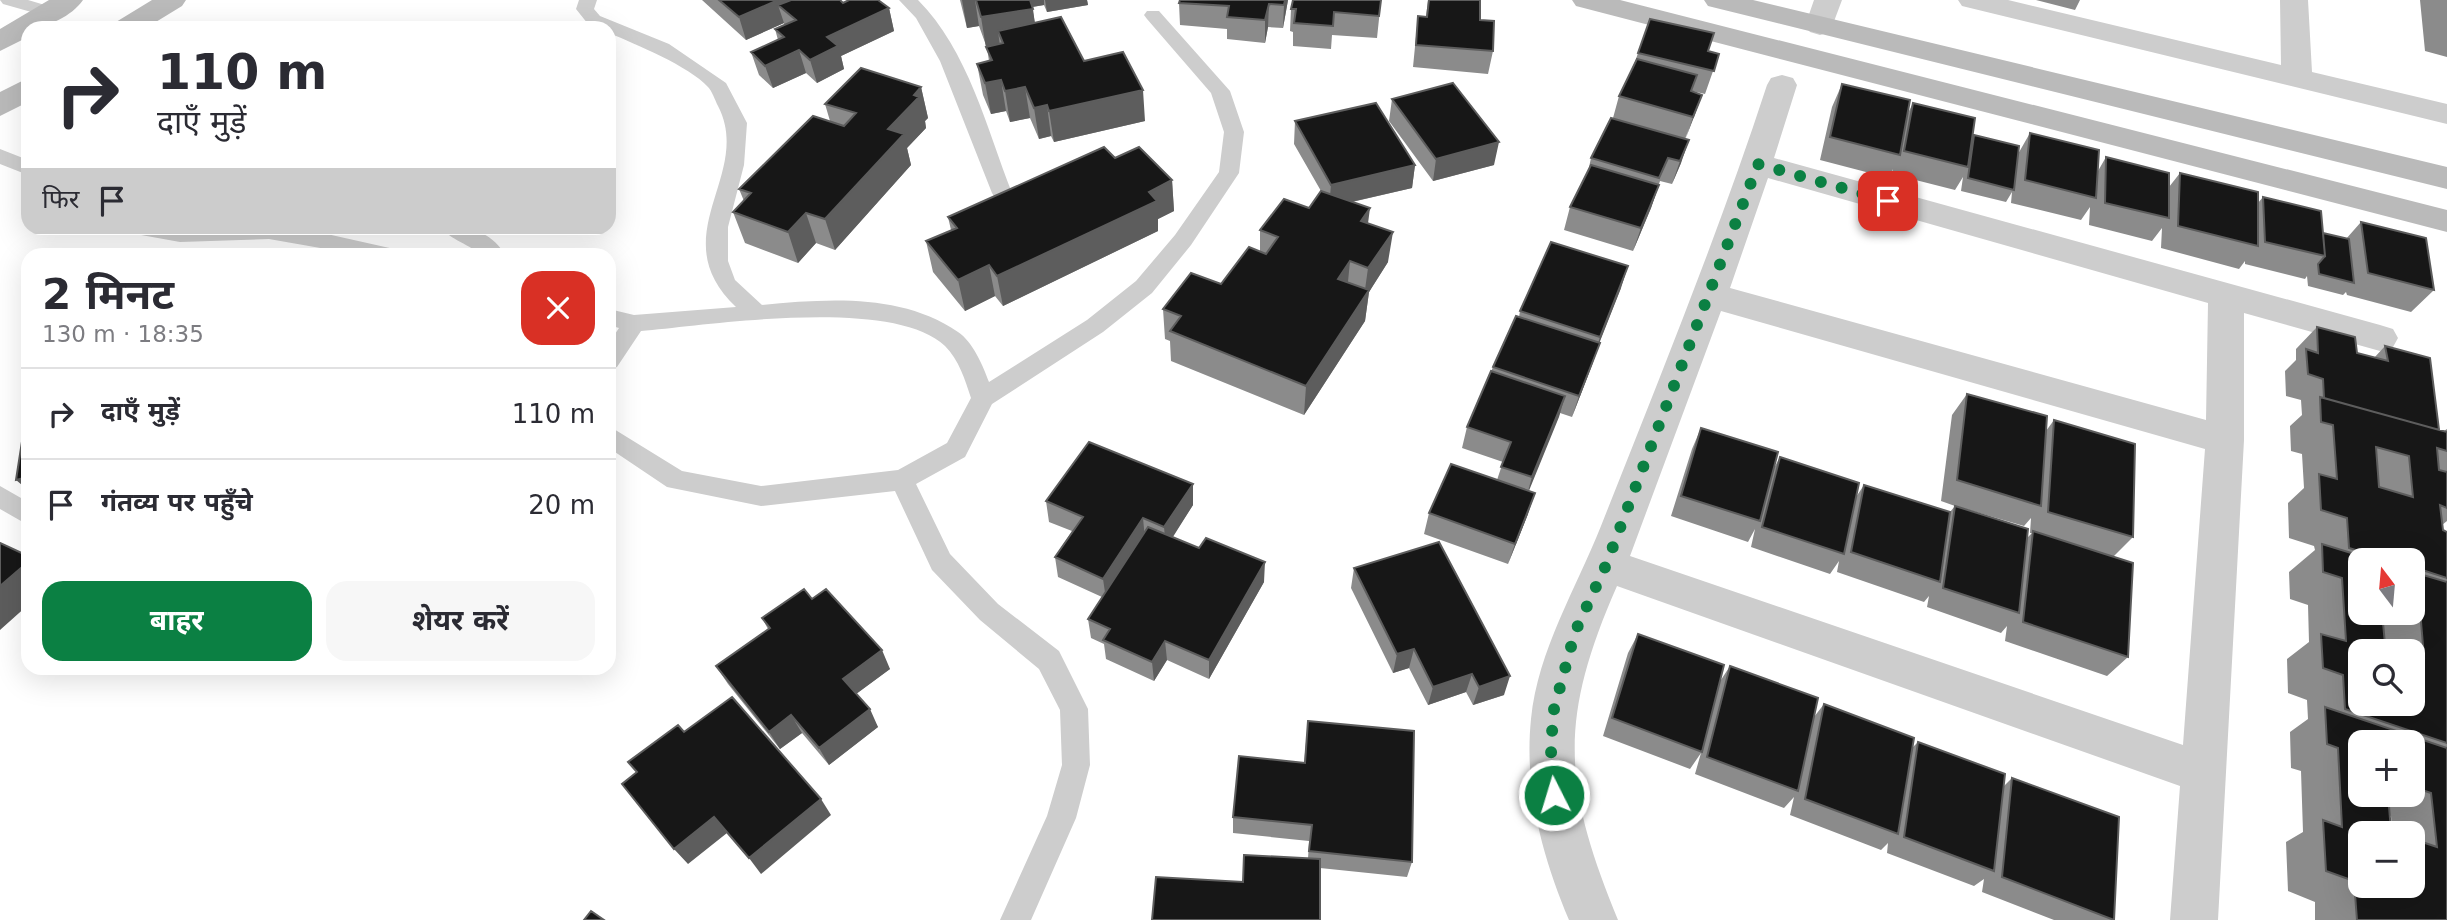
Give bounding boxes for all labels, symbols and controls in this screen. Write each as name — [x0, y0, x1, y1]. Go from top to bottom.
text: 110 m — [157, 44, 327, 101]
icon: right — [42, 49, 133, 140]
text: दाएँ मुड़ें — [157, 103, 246, 141]
pin — [1858, 171, 1918, 231]
icon: arrive — [93, 182, 131, 220]
icon: arrive — [1869, 182, 1907, 220]
text: फिर — [42, 184, 79, 214]
text: 2 मिनट — [42, 270, 174, 319]
button: close — [521, 271, 595, 345]
text: 130 m · 18:35 — [42, 321, 204, 347]
icon: right — [42, 395, 80, 433]
text: दाएँ मुड़ें — [101, 396, 180, 426]
text: 110 m — [512, 399, 595, 429]
icon: arrive — [42, 486, 80, 524]
text: गंतव्य पर पहुँचे — [101, 487, 253, 517]
text: 20 m — [528, 490, 595, 520]
north arrow — [2348, 548, 2426, 625]
map controls — [2348, 548, 2425, 898]
button: बाहर — [42, 581, 312, 661]
button: शेयर करें — [326, 581, 595, 661]
button: search — [2348, 639, 2425, 716]
button: + — [2348, 730, 2425, 807]
position arrow — [1517, 758, 1591, 832]
button: − — [2348, 821, 2425, 898]

